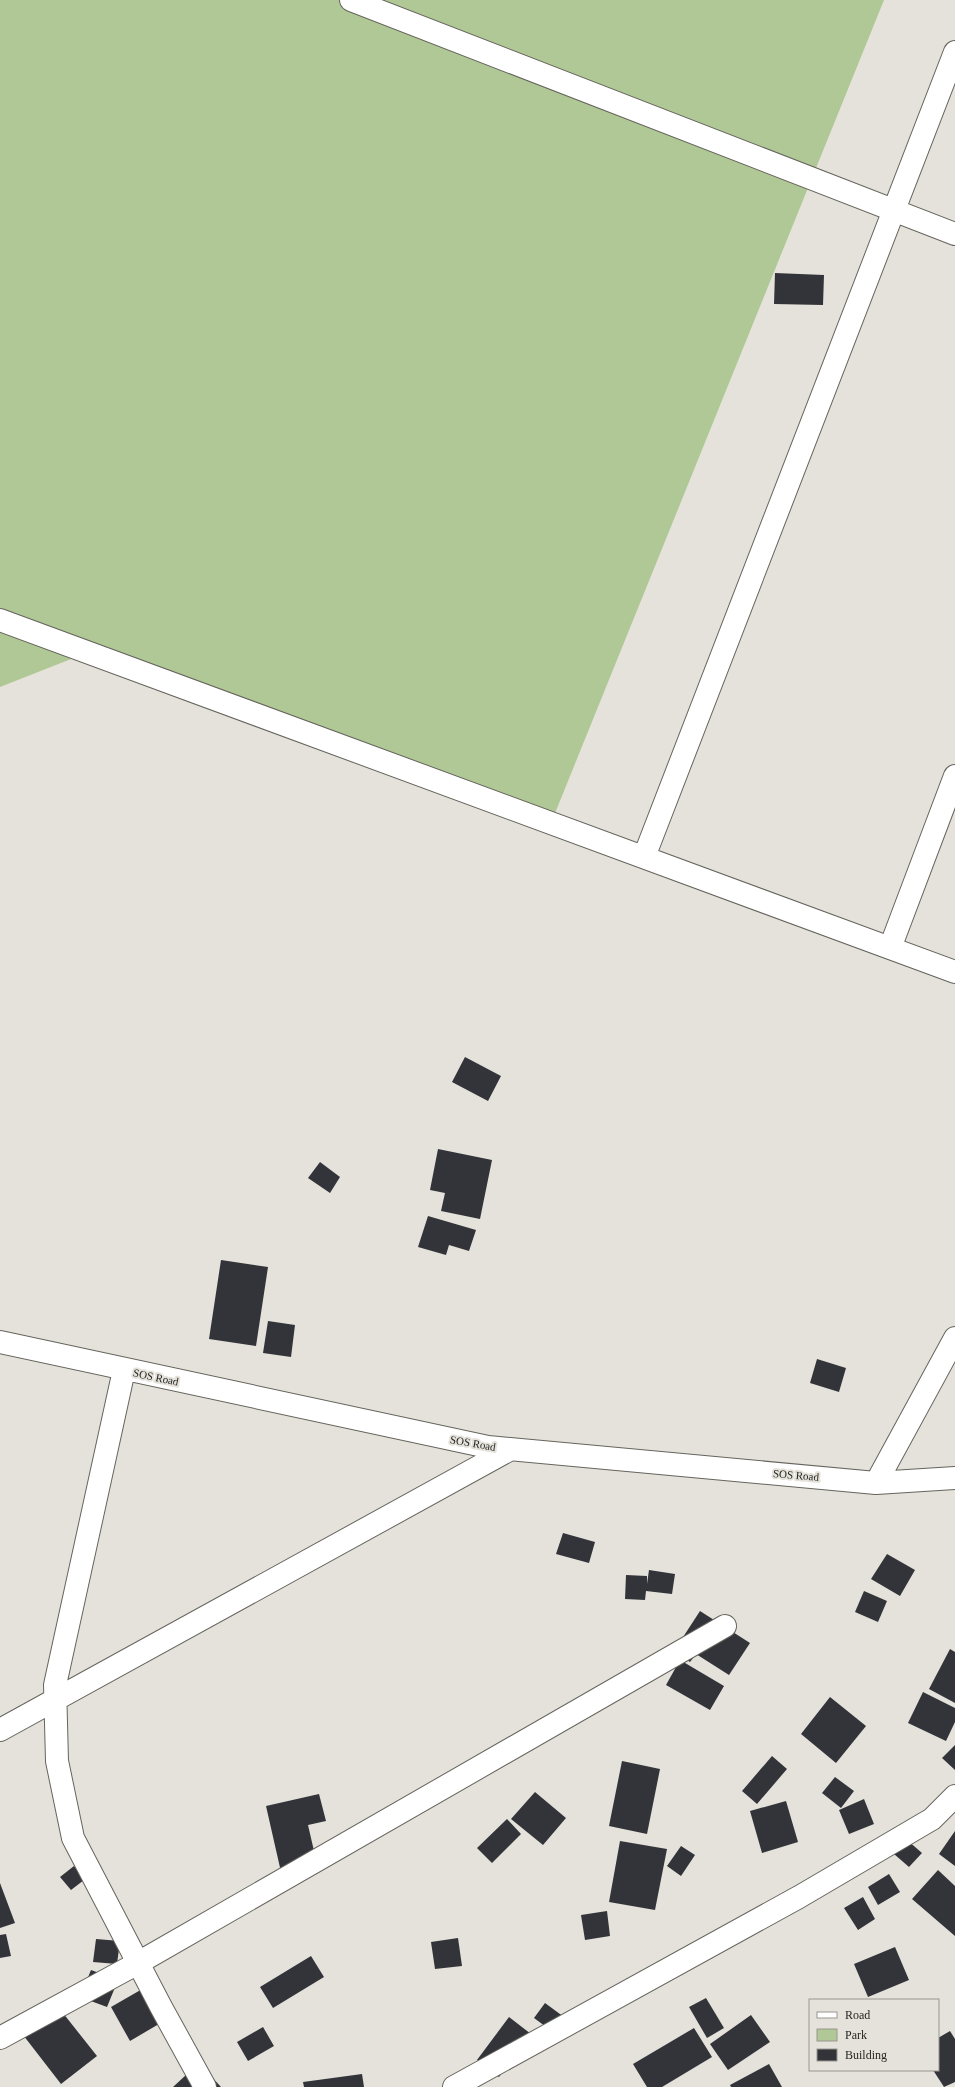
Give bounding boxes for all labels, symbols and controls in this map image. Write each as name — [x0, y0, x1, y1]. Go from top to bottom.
street label: SOS Road — [132, 1366, 180, 1388]
street label: SOS Road — [449, 1433, 497, 1453]
street label: SOS Road — [772, 1467, 820, 1483]
legend — [809, 1999, 939, 2071]
text: Road — [845, 2008, 870, 2022]
text: Park — [845, 2028, 867, 2042]
text: Building — [845, 2048, 887, 2062]

